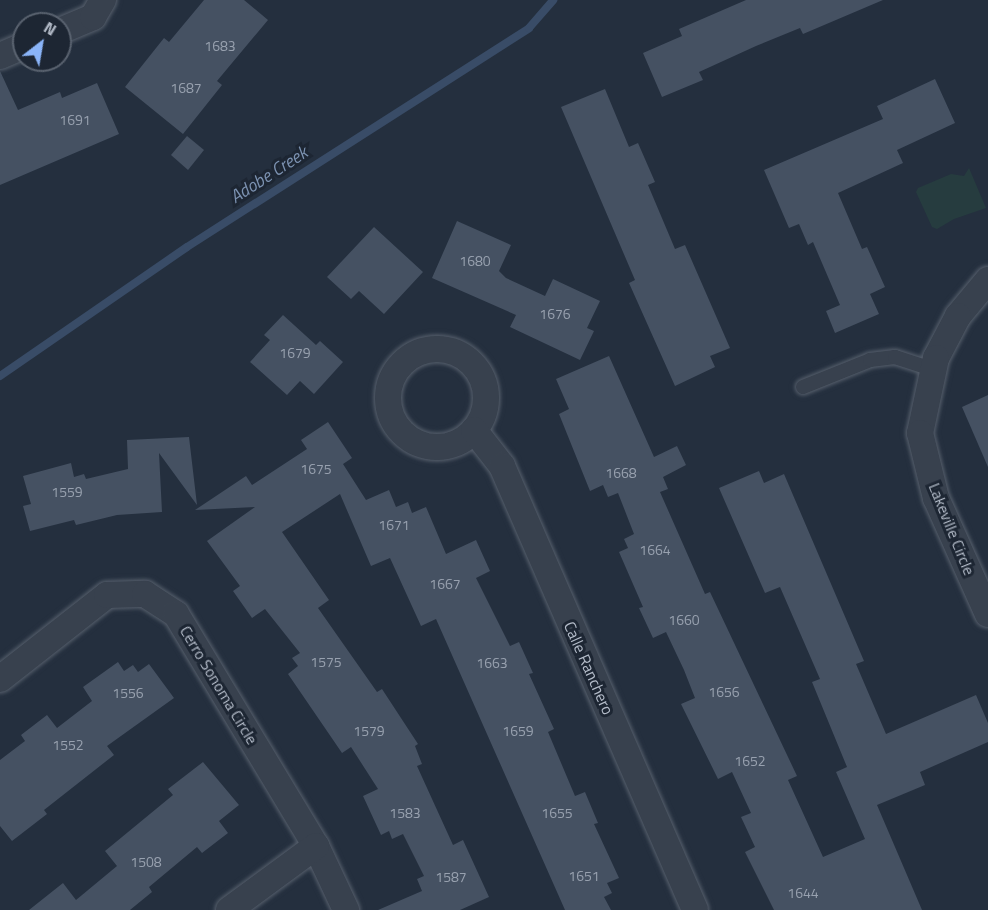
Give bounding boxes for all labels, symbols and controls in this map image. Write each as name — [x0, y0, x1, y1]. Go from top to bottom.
north arrow — [12, 12, 72, 72]
text: N — [39, 15, 61, 41]
house number: 1683 — [204, 38, 236, 54]
house number: 1687 — [170, 80, 202, 96]
house number: 1691 — [59, 112, 91, 128]
water label: Adobe Creek — [226, 142, 312, 208]
house number: 1680 — [459, 253, 491, 269]
house number: 1676 — [539, 306, 571, 322]
house number: 1679 — [279, 345, 311, 361]
house number: 1675 — [300, 461, 332, 477]
house number: 1668 — [605, 465, 637, 481]
street label: Lakeville Circle — [925, 480, 979, 578]
house number: 1559 — [51, 484, 83, 500]
house number: 1671 — [378, 517, 410, 533]
house number: 1664 — [639, 542, 671, 558]
house number: 1667 — [429, 576, 461, 592]
house number: 1660 — [668, 612, 700, 628]
street label: Calle Ranchero — [560, 619, 618, 717]
street label: Cerro Sonoma Circle — [176, 622, 262, 748]
house number: 1575 — [310, 654, 342, 670]
house number: 1663 — [476, 655, 508, 671]
house number: 1656 — [708, 684, 740, 700]
house number: 1556 — [112, 685, 144, 701]
house number: 1579 — [353, 723, 385, 739]
house number: 1659 — [502, 723, 534, 739]
house number: 1552 — [52, 737, 84, 753]
house number: 1652 — [734, 753, 766, 769]
house number: 1583 — [389, 805, 421, 821]
house number: 1655 — [541, 805, 573, 821]
house number: 1508 — [130, 854, 162, 870]
house number: 1651 — [568, 868, 600, 884]
house number: 1587 — [435, 869, 467, 885]
house number: 1644 — [787, 885, 819, 901]

